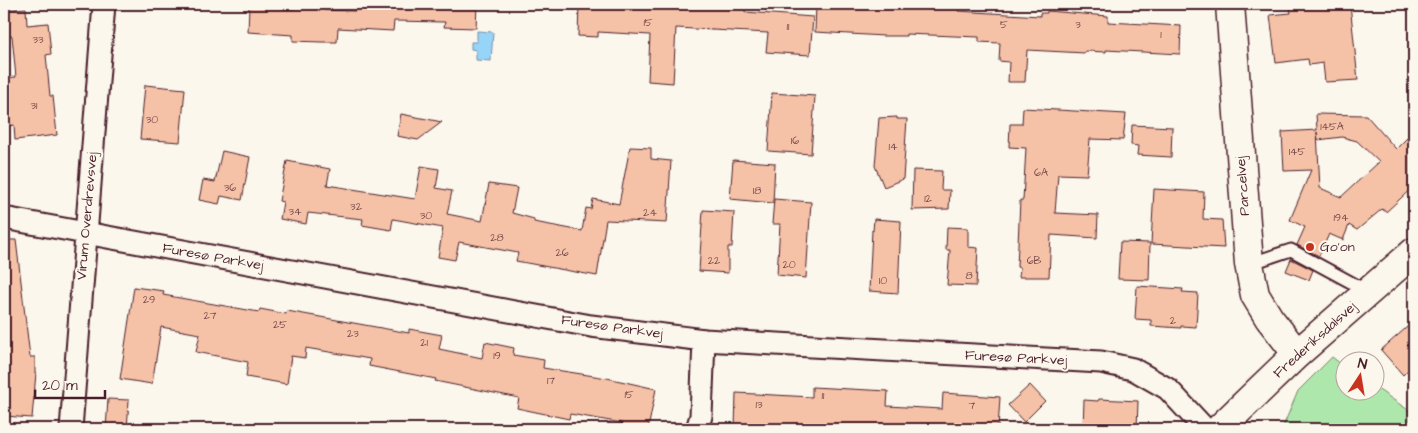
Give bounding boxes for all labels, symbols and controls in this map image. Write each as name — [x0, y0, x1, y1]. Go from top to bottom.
house number: 15 — [643, 15, 653, 30]
house number: 5 — [1000, 17, 1008, 32]
house number: 3 — [1075, 17, 1081, 32]
house number: 11 — [787, 19, 790, 34]
house number: 1 — [1160, 27, 1162, 42]
house number: 33 — [32, 32, 44, 47]
house number: 31 — [30, 98, 38, 113]
house number: 30 — [146, 112, 158, 127]
house number: 145A — [1320, 119, 1344, 134]
house number: 16 — [791, 133, 799, 148]
house number: 14 — [889, 139, 898, 154]
house number: 145 — [1289, 144, 1306, 159]
street label: Virum Overdrevsvej — [71, 151, 103, 281]
street label: Parcelvej — [1231, 155, 1255, 216]
house number: 6A — [1034, 165, 1048, 180]
house number: 36 — [224, 180, 236, 195]
house number: 18 — [753, 183, 761, 198]
house number: 12 — [924, 191, 933, 206]
house number: 32 — [350, 199, 363, 214]
house number: 34 — [288, 204, 302, 219]
house number: 24 — [643, 205, 657, 220]
house number: 30 — [420, 208, 432, 223]
house number: 194 — [1333, 210, 1349, 225]
house number: 28 — [490, 230, 504, 245]
place label: Go'on — [1320, 237, 1355, 257]
street label: Furesø Parkvej — [161, 238, 266, 276]
marker: Go'on — [1304, 241, 1316, 253]
house number: 26 — [555, 245, 569, 260]
house number: 22 — [708, 253, 721, 268]
house number: 6B — [1027, 253, 1042, 268]
house number: 20 — [782, 257, 796, 272]
house number: 8 — [965, 268, 973, 283]
house number: 10 — [879, 273, 887, 288]
house number: 29 — [143, 292, 155, 307]
street label: Frederiksdalsvej — [1269, 297, 1361, 383]
house number: 27 — [203, 308, 217, 323]
street label: Furesø Parkvej — [560, 310, 665, 344]
house number: 2 — [1170, 313, 1177, 328]
house number: 25 — [273, 317, 287, 332]
house number: 23 — [347, 326, 359, 341]
house number: 21 — [420, 335, 428, 350]
street label: Furesø Parkvej — [964, 345, 1068, 371]
house number: 19 — [493, 348, 501, 363]
north arrow — [1336, 350, 1386, 400]
text: N — [1356, 354, 1369, 375]
scale bar — [35, 368, 105, 400]
house number: 17 — [547, 373, 555, 388]
text: 20 m — [42, 375, 78, 396]
house number: 15 — [624, 387, 634, 402]
house number: 11 — [822, 388, 825, 403]
house number: 13 — [755, 397, 763, 412]
house number: 7 — [969, 398, 976, 413]

